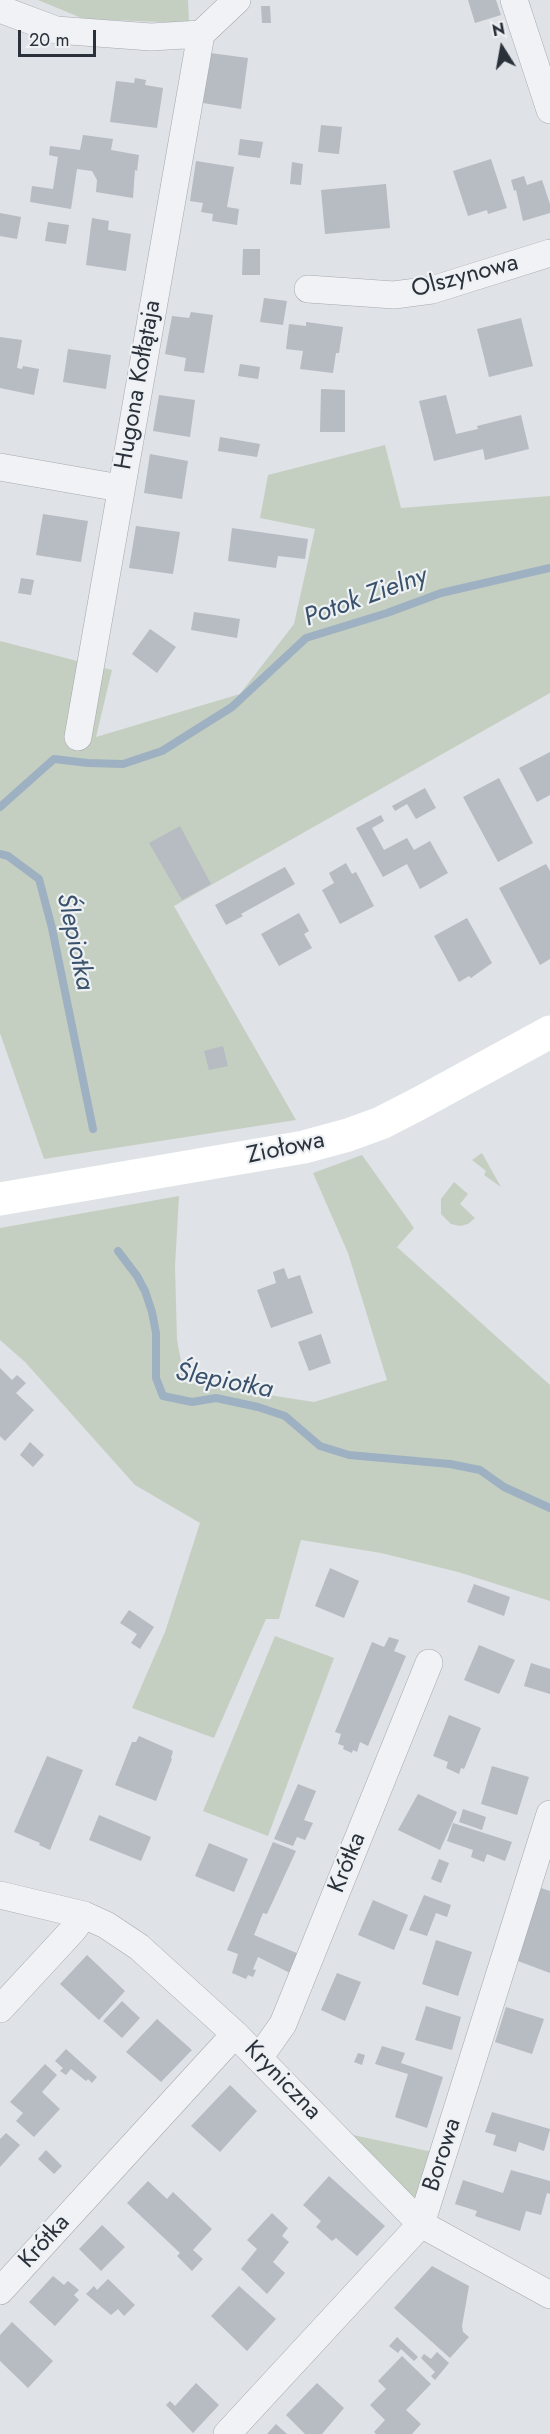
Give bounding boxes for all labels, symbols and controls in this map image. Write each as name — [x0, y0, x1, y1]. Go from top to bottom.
text: N — [490, 17, 507, 42]
scale bar — [21, 18, 99, 56]
north arrow — [472, 18, 532, 78]
text: 20 m — [29, 27, 69, 53]
street label: Olszynowa — [408, 249, 522, 305]
street label: Hugona Kołłątaja — [110, 298, 168, 472]
water label: Potok Zielny — [300, 561, 432, 635]
water label: Ślepiotka — [48, 890, 100, 994]
street label: Ziołowa — [245, 1127, 327, 1171]
water label: Ślepiotka — [172, 1357, 276, 1407]
street label: Krótka — [323, 1829, 373, 1897]
street label: Kryniczna — [237, 2036, 327, 2126]
street label: Borowa — [418, 2115, 468, 2195]
street label: Krótka — [13, 2209, 77, 2275]

